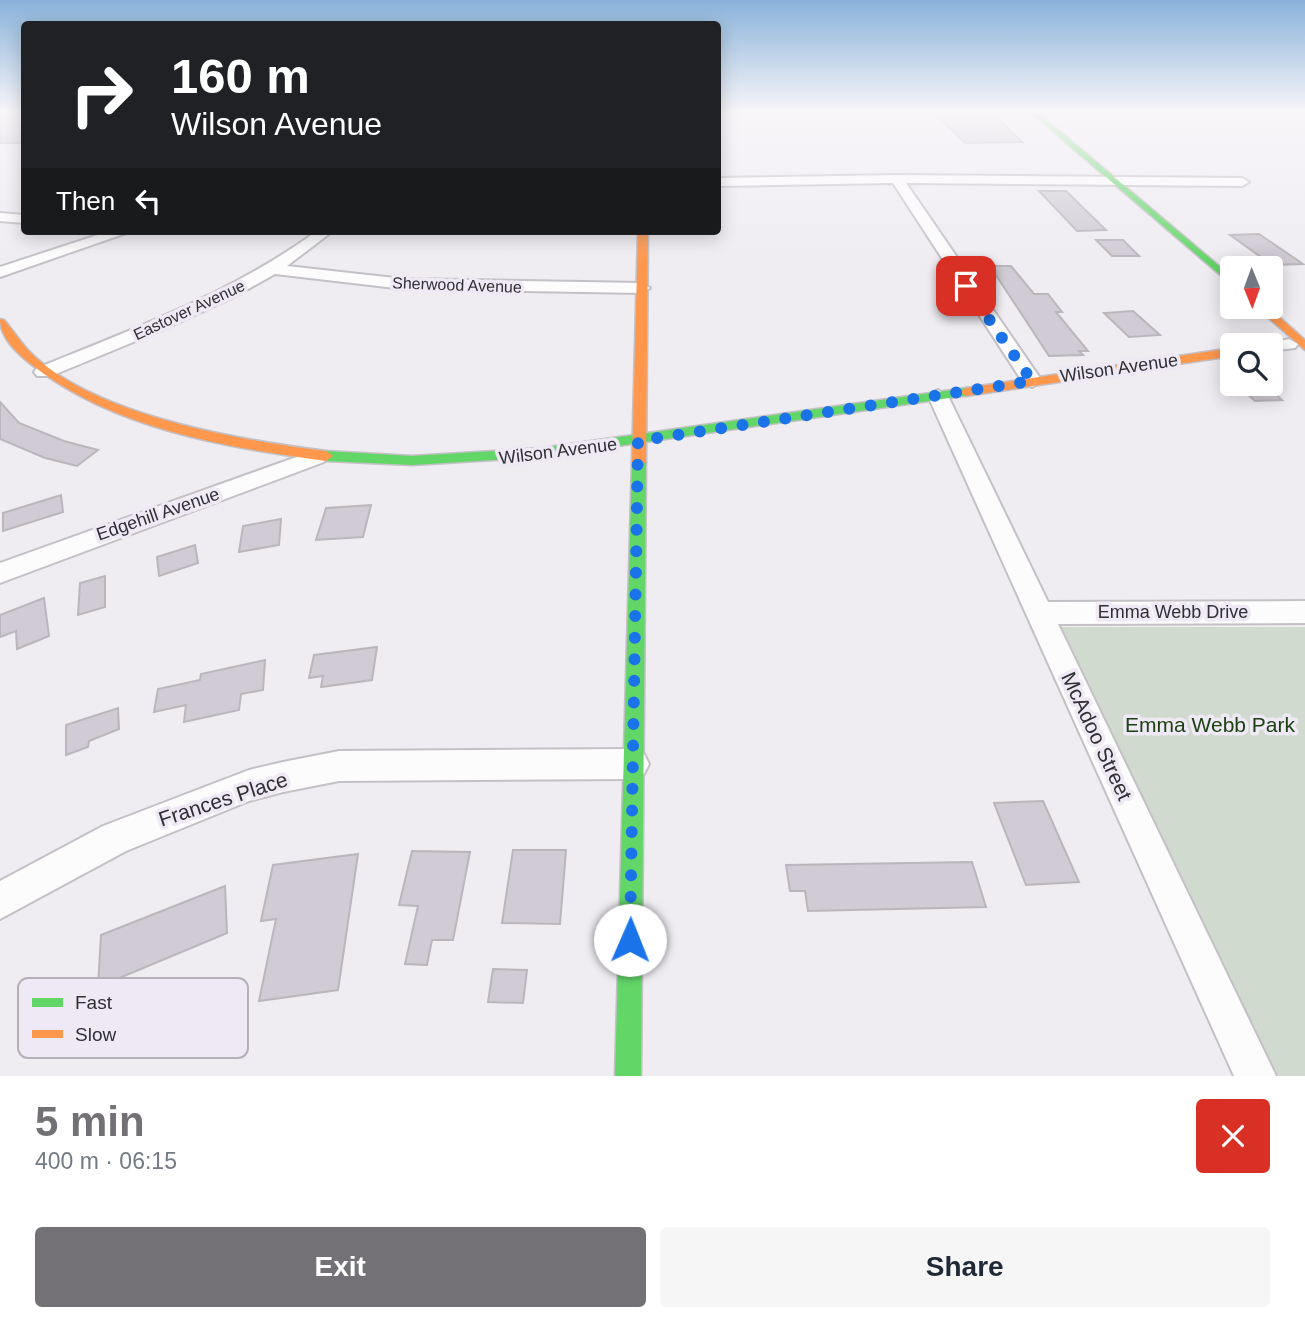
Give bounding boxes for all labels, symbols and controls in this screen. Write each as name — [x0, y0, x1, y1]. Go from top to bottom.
icon: right — [56, 49, 147, 140]
text: 160 m — [171, 49, 310, 103]
text: Wilson Avenue — [171, 106, 382, 142]
icon: left — [129, 182, 167, 220]
text: Then — [56, 186, 115, 216]
pin — [936, 256, 996, 316]
north arrow — [1220, 256, 1283, 318]
map controls — [1220, 256, 1283, 396]
icon: arrive — [947, 267, 985, 305]
street label: Sherwood Avenue — [392, 274, 522, 296]
street label: Eastover Avenue — [131, 277, 247, 343]
button: search — [1220, 333, 1283, 396]
street label: Wilson Avenue — [1059, 350, 1179, 386]
street label: Wilson Avenue — [498, 434, 618, 468]
street label: Edgehill Avenue — [94, 484, 222, 544]
street label: Emma Webb Drive — [1098, 602, 1248, 622]
street label: McAdoo Street — [1057, 668, 1137, 804]
park label: Emma Webb Park — [1125, 713, 1295, 736]
street label: Frances Place — [156, 767, 290, 831]
position arrow — [593, 903, 667, 977]
legend — [18, 978, 248, 1058]
text: Fast — [75, 992, 113, 1013]
text: Slow — [75, 1024, 116, 1045]
text: 5 min — [35, 1098, 145, 1145]
button: close — [1196, 1099, 1270, 1173]
text: 400 m · 06:15 — [35, 1148, 177, 1174]
button: Exit — [35, 1227, 646, 1307]
button: Share — [660, 1227, 1270, 1307]

